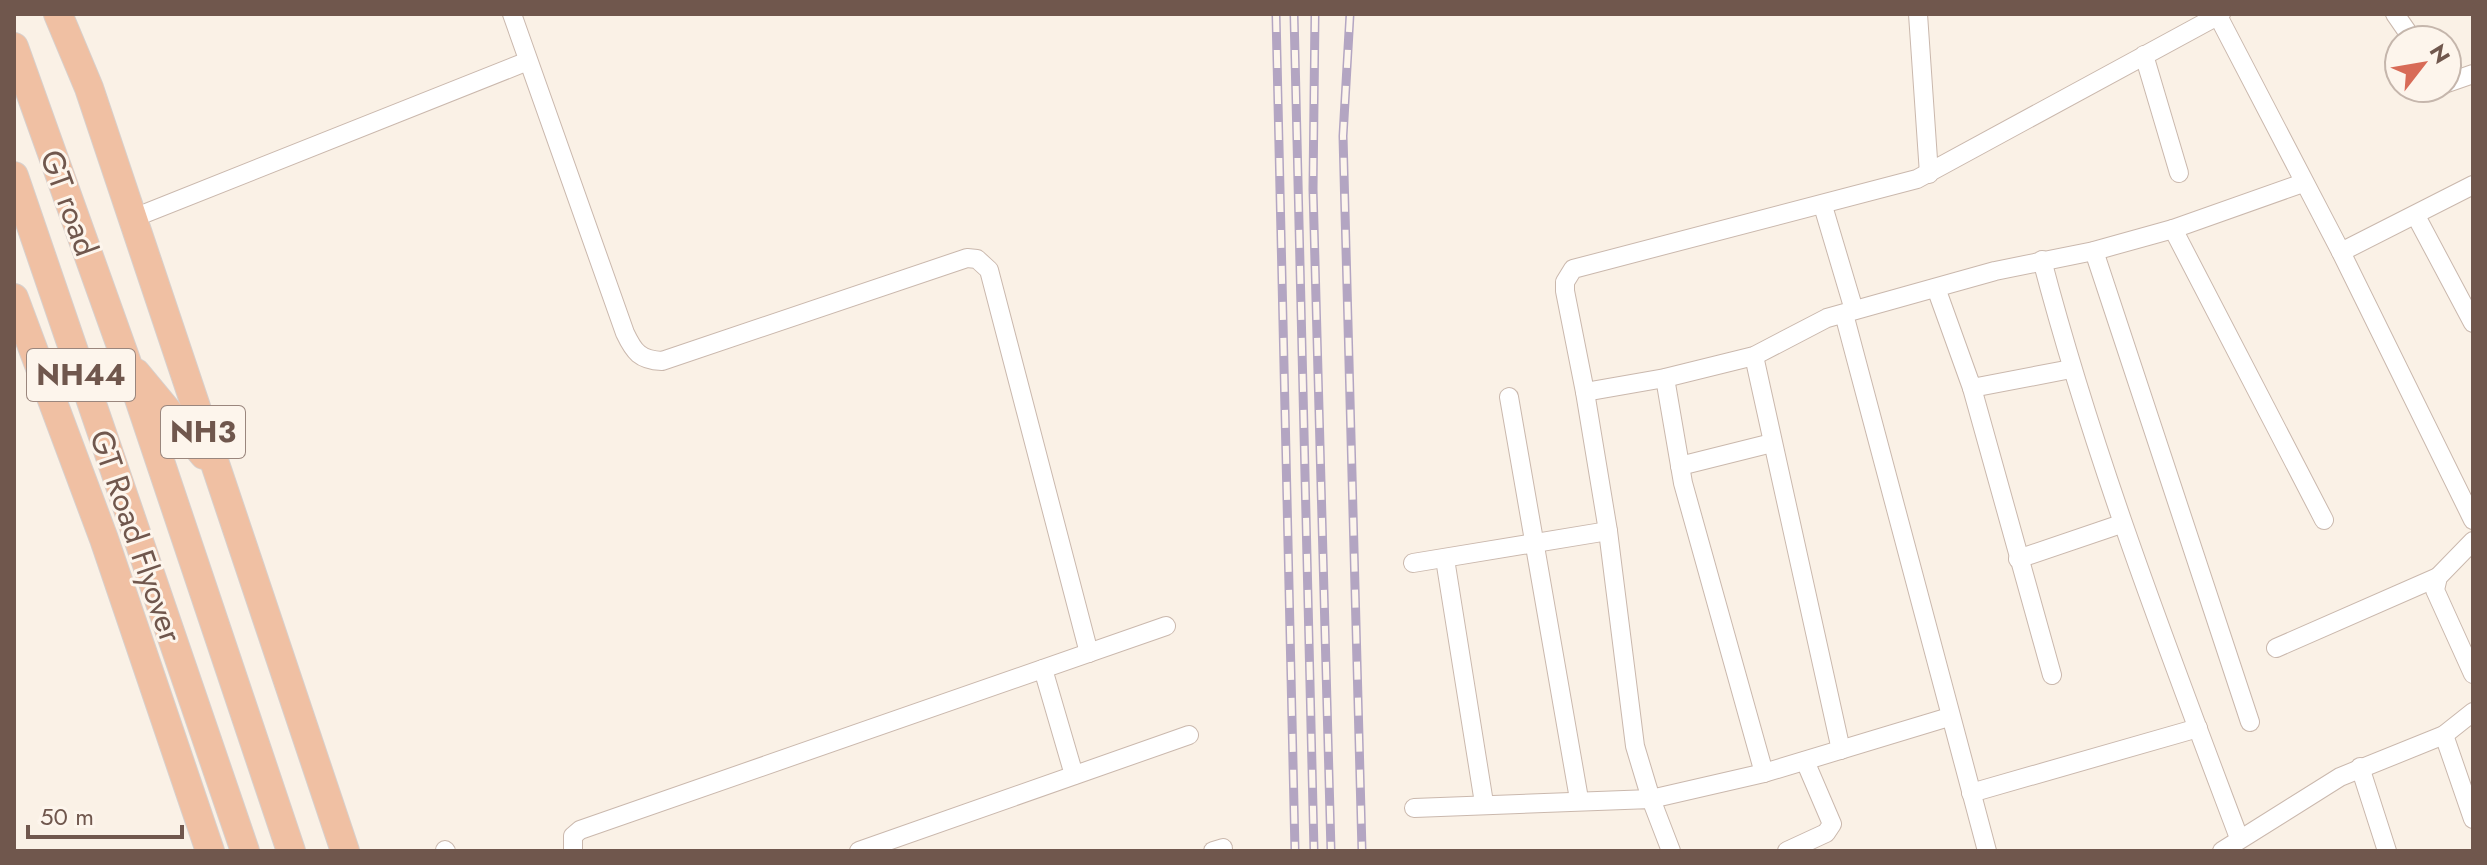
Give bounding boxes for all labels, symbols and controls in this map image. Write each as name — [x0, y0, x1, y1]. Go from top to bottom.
north arrow — [2383, 24, 2463, 104]
text: N — [2422, 38, 2458, 69]
street label: GT road — [29, 143, 109, 263]
road number: NH44 — [27, 349, 135, 401]
road number: NH3 — [161, 406, 245, 458]
street label: GT Road Flyover — [78, 424, 194, 648]
scale bar — [28, 789, 182, 839]
text: 50 m — [40, 799, 94, 834]

